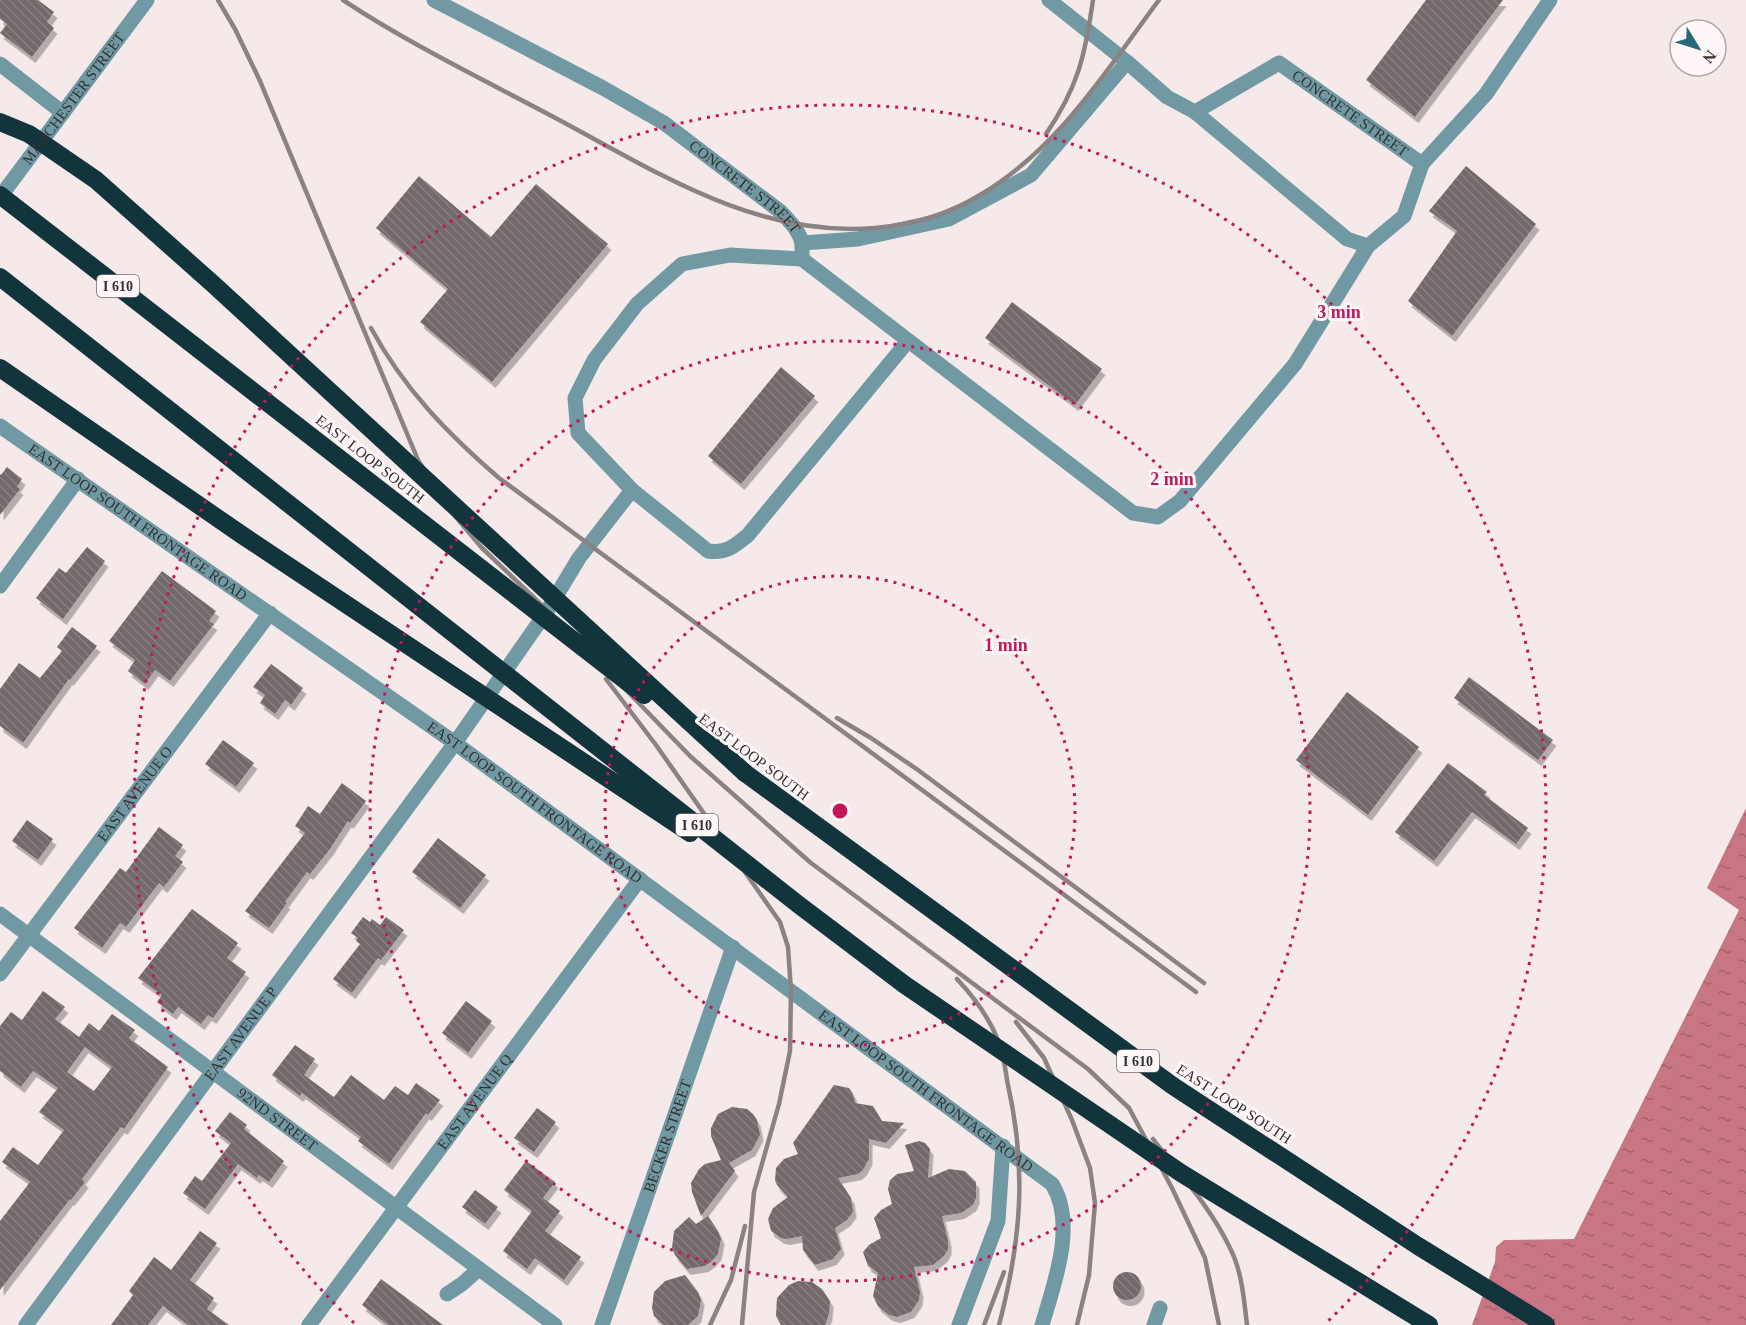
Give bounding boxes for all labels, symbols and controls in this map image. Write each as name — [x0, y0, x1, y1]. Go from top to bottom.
north arrow — [1668, 18, 1728, 78]
street label: MANCHESTER STREET — [19, 29, 128, 168]
text: N — [1699, 47, 1720, 67]
street label: CONCRETE STREET — [1289, 67, 1411, 160]
street label: CONCRETE STREET — [686, 137, 804, 236]
road number: I 610 — [97, 275, 139, 297]
text: 3 min — [1317, 302, 1361, 322]
street label: EAST LOOP SOUTH — [313, 412, 428, 506]
street label: EAST LOOP SOUTH FRONTAGE ROAD — [26, 440, 250, 604]
text: 2 min — [1150, 469, 1194, 489]
text: 1 min — [984, 635, 1028, 655]
street label: EAST LOOP SOUTH — [696, 710, 812, 804]
street label: EAST LOOP SOUTH FRONTAGE ROAD — [424, 718, 645, 887]
street label: EAST AVENUE O — [94, 743, 176, 844]
centre of rings — [830, 801, 850, 821]
road number: I 610 — [676, 814, 718, 836]
street label: EAST AVENUE P — [201, 984, 280, 1083]
street label: EAST LOOP SOUTH FRONTAGE ROAD — [816, 1006, 1036, 1175]
road number: I 610 — [1117, 1050, 1159, 1072]
street label: EAST AVENUE Q — [434, 1051, 515, 1153]
street label: EAST LOOP SOUTH — [1174, 1061, 1294, 1147]
street label: BECKER STREET — [641, 1078, 694, 1194]
street label: 92ND STREET — [234, 1084, 320, 1154]

